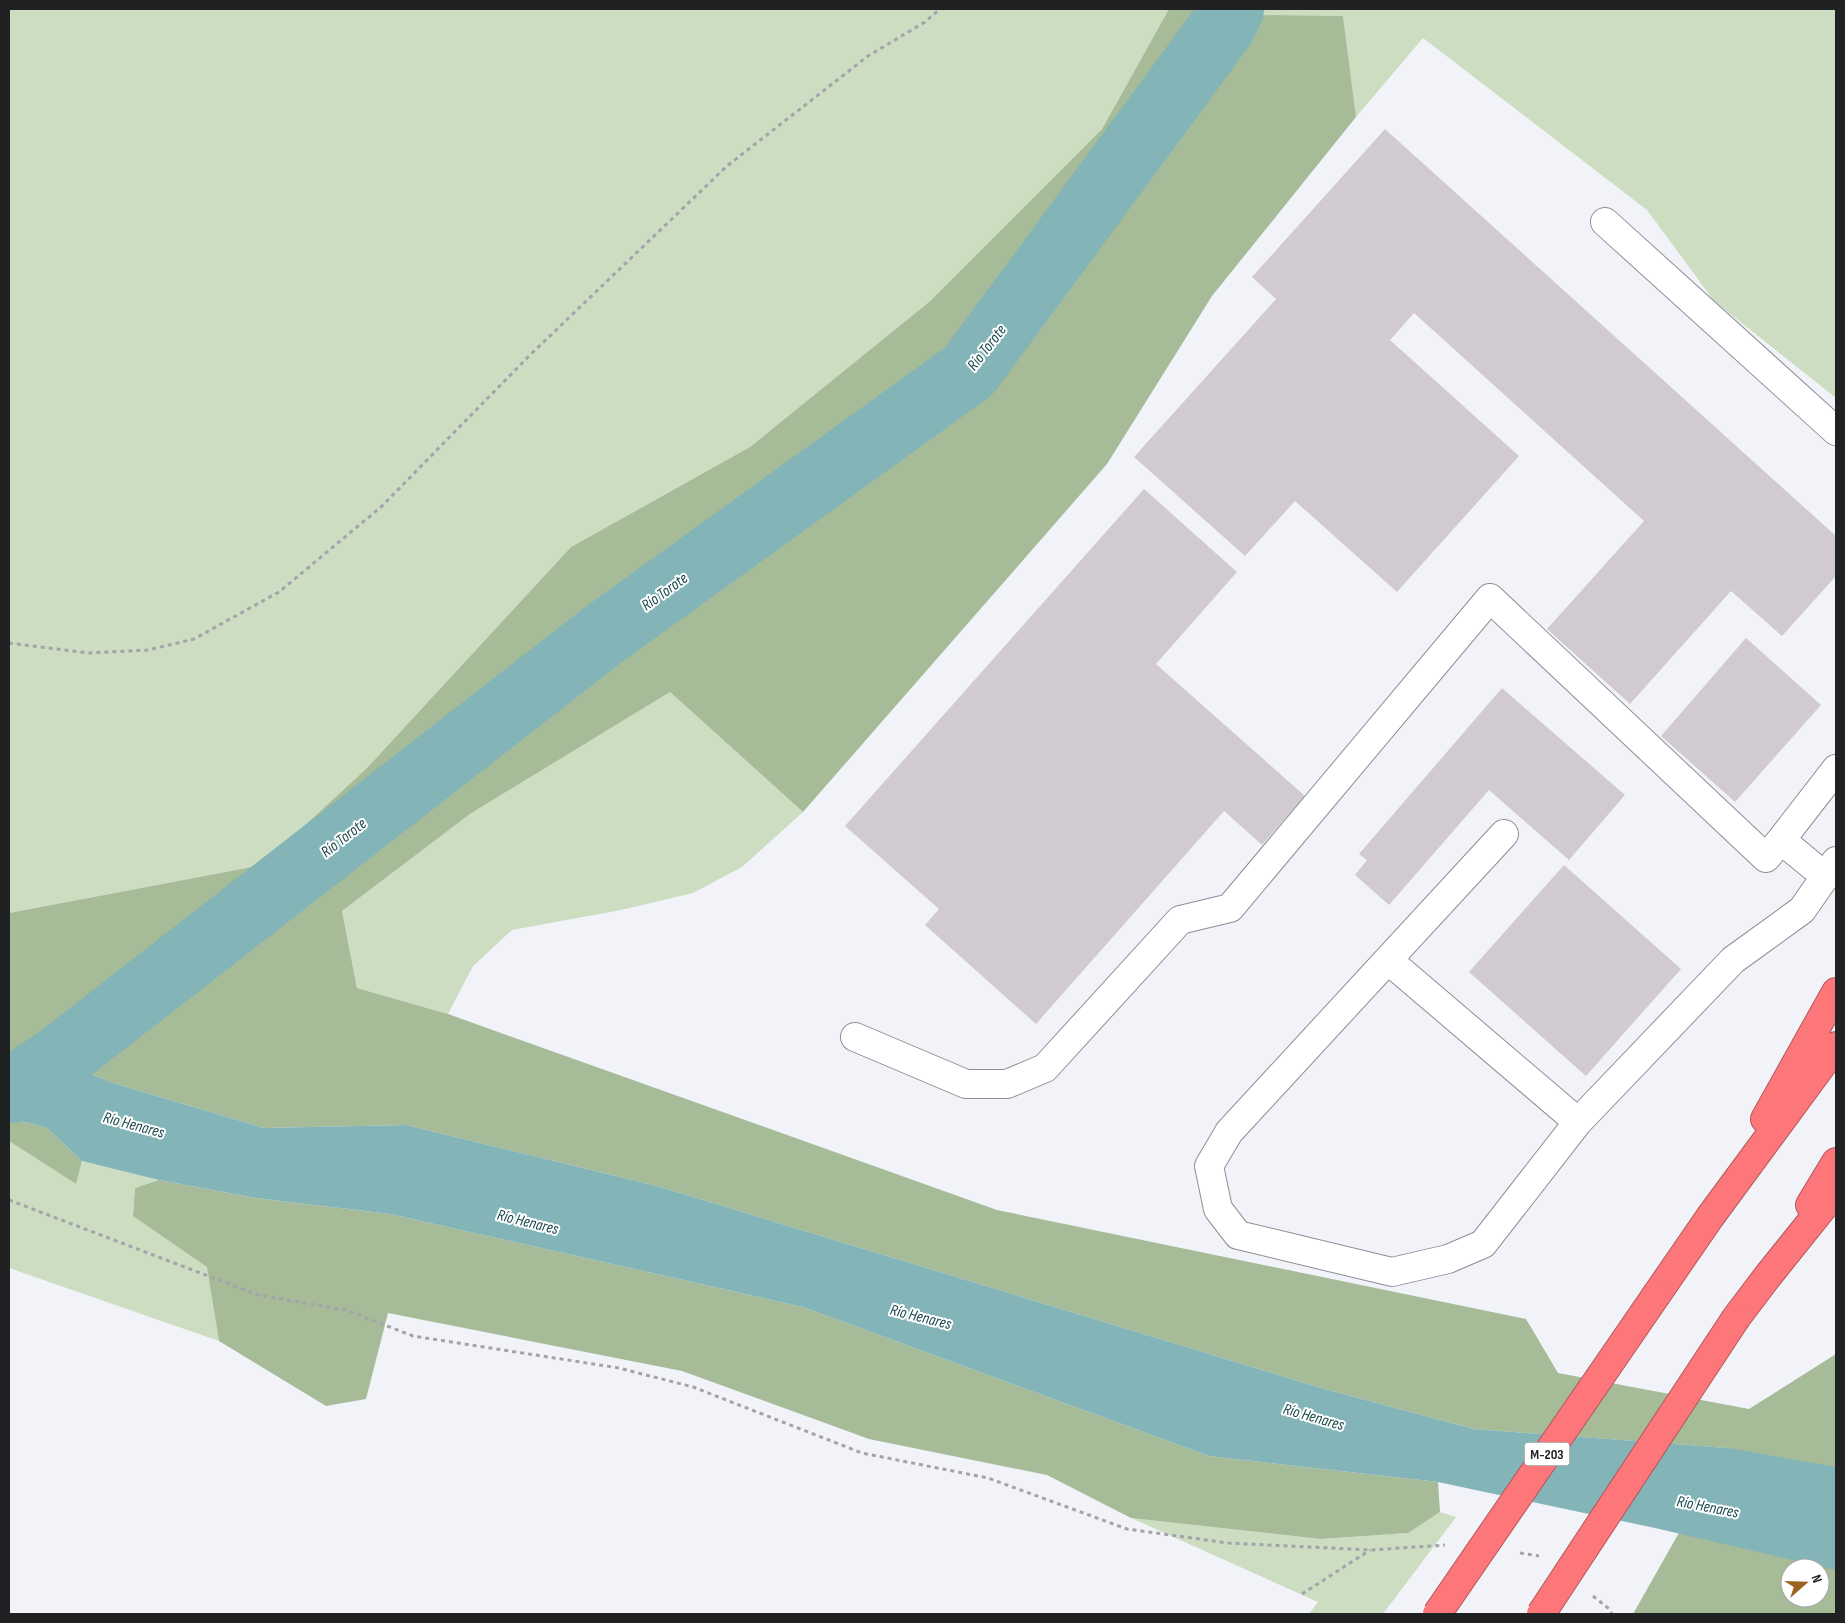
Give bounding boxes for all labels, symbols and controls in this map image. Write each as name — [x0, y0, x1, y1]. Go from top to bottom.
water label: Río Torote — [963, 321, 1011, 375]
water label: Río Torote — [638, 569, 692, 615]
water label: Río Torote — [317, 814, 371, 862]
water label: Río Henares — [101, 1108, 167, 1143]
water label: Río Henares — [495, 1206, 561, 1239]
water label: Río Henares — [888, 1301, 954, 1334]
water label: Río Henares — [1281, 1400, 1347, 1435]
road number: M-203 — [1524, 1442, 1570, 1466]
water label: Río Henares — [1675, 1492, 1741, 1523]
north arrow — [1780, 1558, 1830, 1608]
text: N — [1807, 1572, 1826, 1585]

